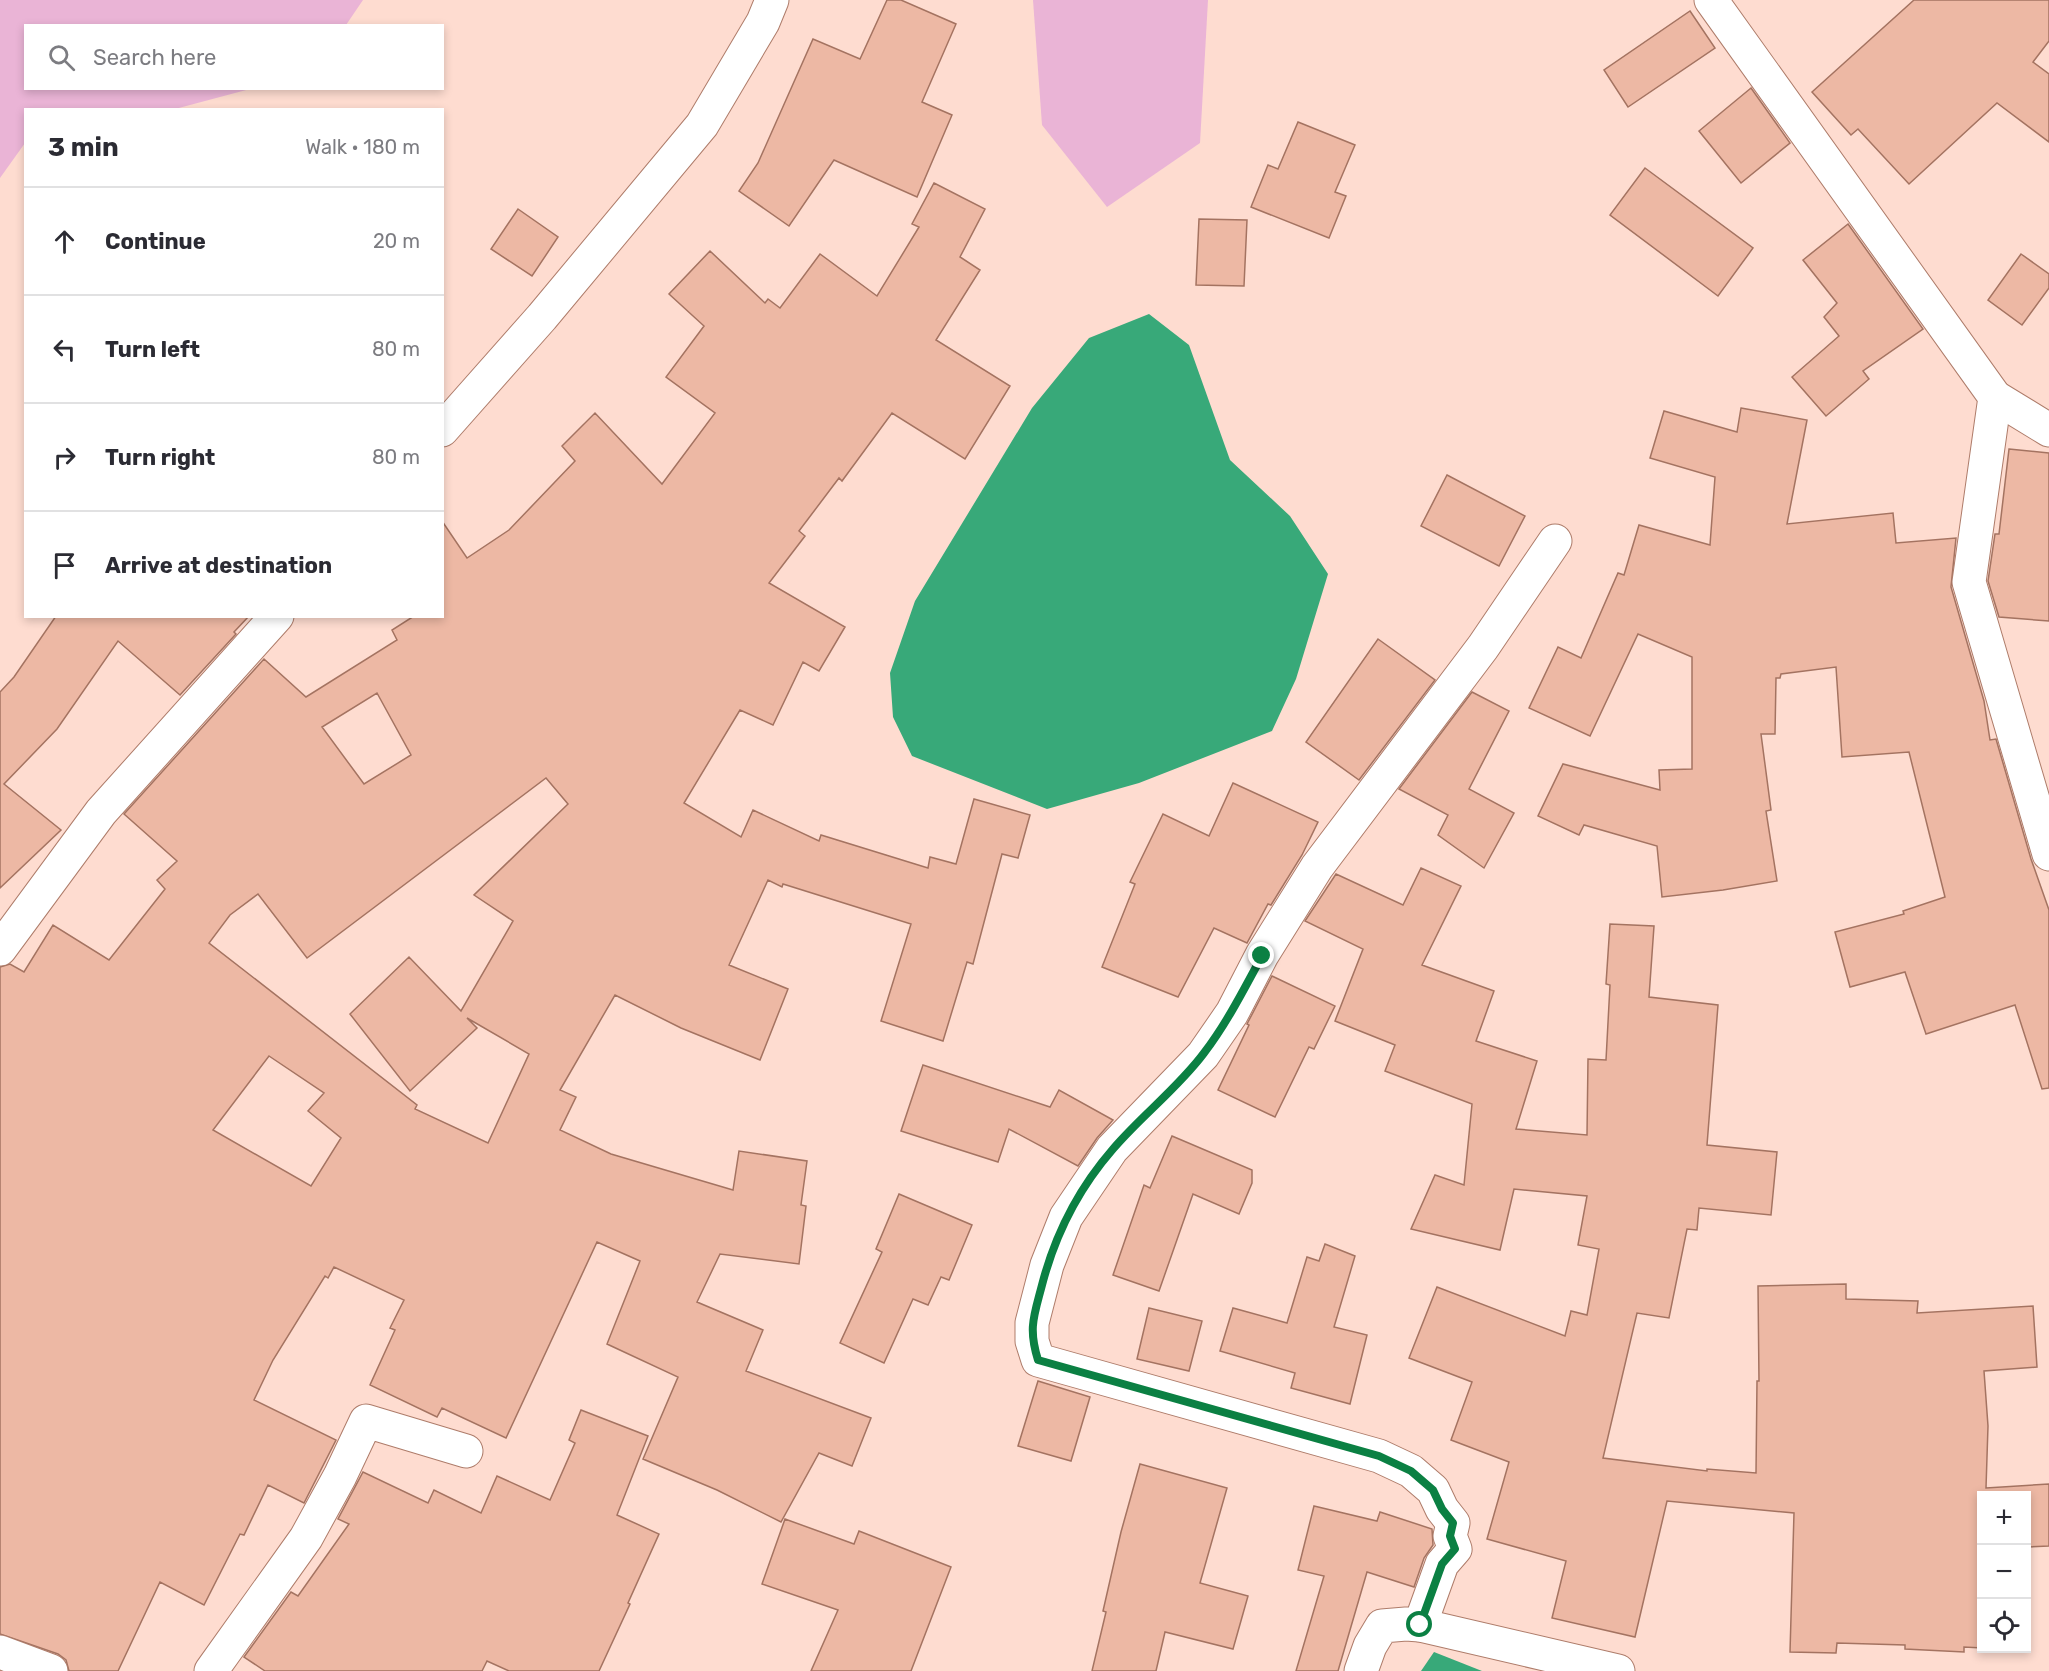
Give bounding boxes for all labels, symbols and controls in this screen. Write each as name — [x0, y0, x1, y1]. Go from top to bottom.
search box — [24, 24, 444, 90]
icon: search — [45, 41, 78, 74]
text: Search here — [93, 44, 216, 71]
text: 3 min — [48, 132, 119, 163]
text: Walk · 180 m — [305, 135, 420, 159]
icon: ahead — [48, 225, 81, 258]
text: Continue — [105, 228, 206, 255]
text: 20 m — [373, 229, 420, 253]
icon: left — [48, 333, 81, 366]
text: Turn left — [105, 336, 200, 363]
text: 80 m — [372, 337, 420, 361]
icon: right — [48, 441, 81, 474]
text: Turn right — [105, 444, 215, 471]
text: 80 m — [372, 445, 420, 469]
icon: arrive — [48, 549, 81, 582]
text: Arrive at destination — [105, 552, 332, 579]
route end — [1248, 942, 1274, 968]
map controls — [1977, 1491, 2031, 1653]
button: + — [1977, 1491, 2031, 1545]
button: − — [1977, 1545, 2031, 1599]
button: locate — [1977, 1599, 2031, 1653]
route start — [1406, 1611, 1432, 1637]

